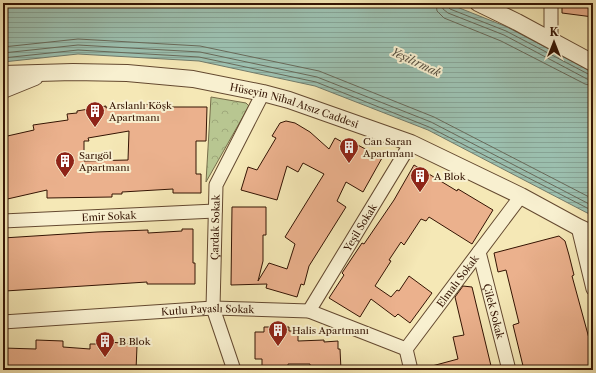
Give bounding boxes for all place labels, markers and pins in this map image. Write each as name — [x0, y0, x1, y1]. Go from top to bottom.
place label: Arslanlı Köşk Apartmanı — [108, 99, 173, 124]
building icon: Arslanlı Köşk Apartmanı — [84, 100, 106, 128]
place label: Can Saran Apartmanı — [362, 135, 414, 160]
building icon: Can Saran Apartmanı — [338, 136, 360, 164]
place label: Sarıgöl Apartmanı — [78, 149, 130, 174]
building icon: Sarıgöl Apartmanı — [54, 150, 76, 178]
building icon: A Blok — [409, 165, 431, 193]
place label: A Blok — [433, 170, 467, 183]
building icon: Halis Apartmanı — [267, 319, 289, 347]
place label: Halis Apartmanı — [292, 324, 369, 337]
building icon: B Blok — [94, 330, 116, 358]
place label: B Blok — [119, 335, 152, 348]

